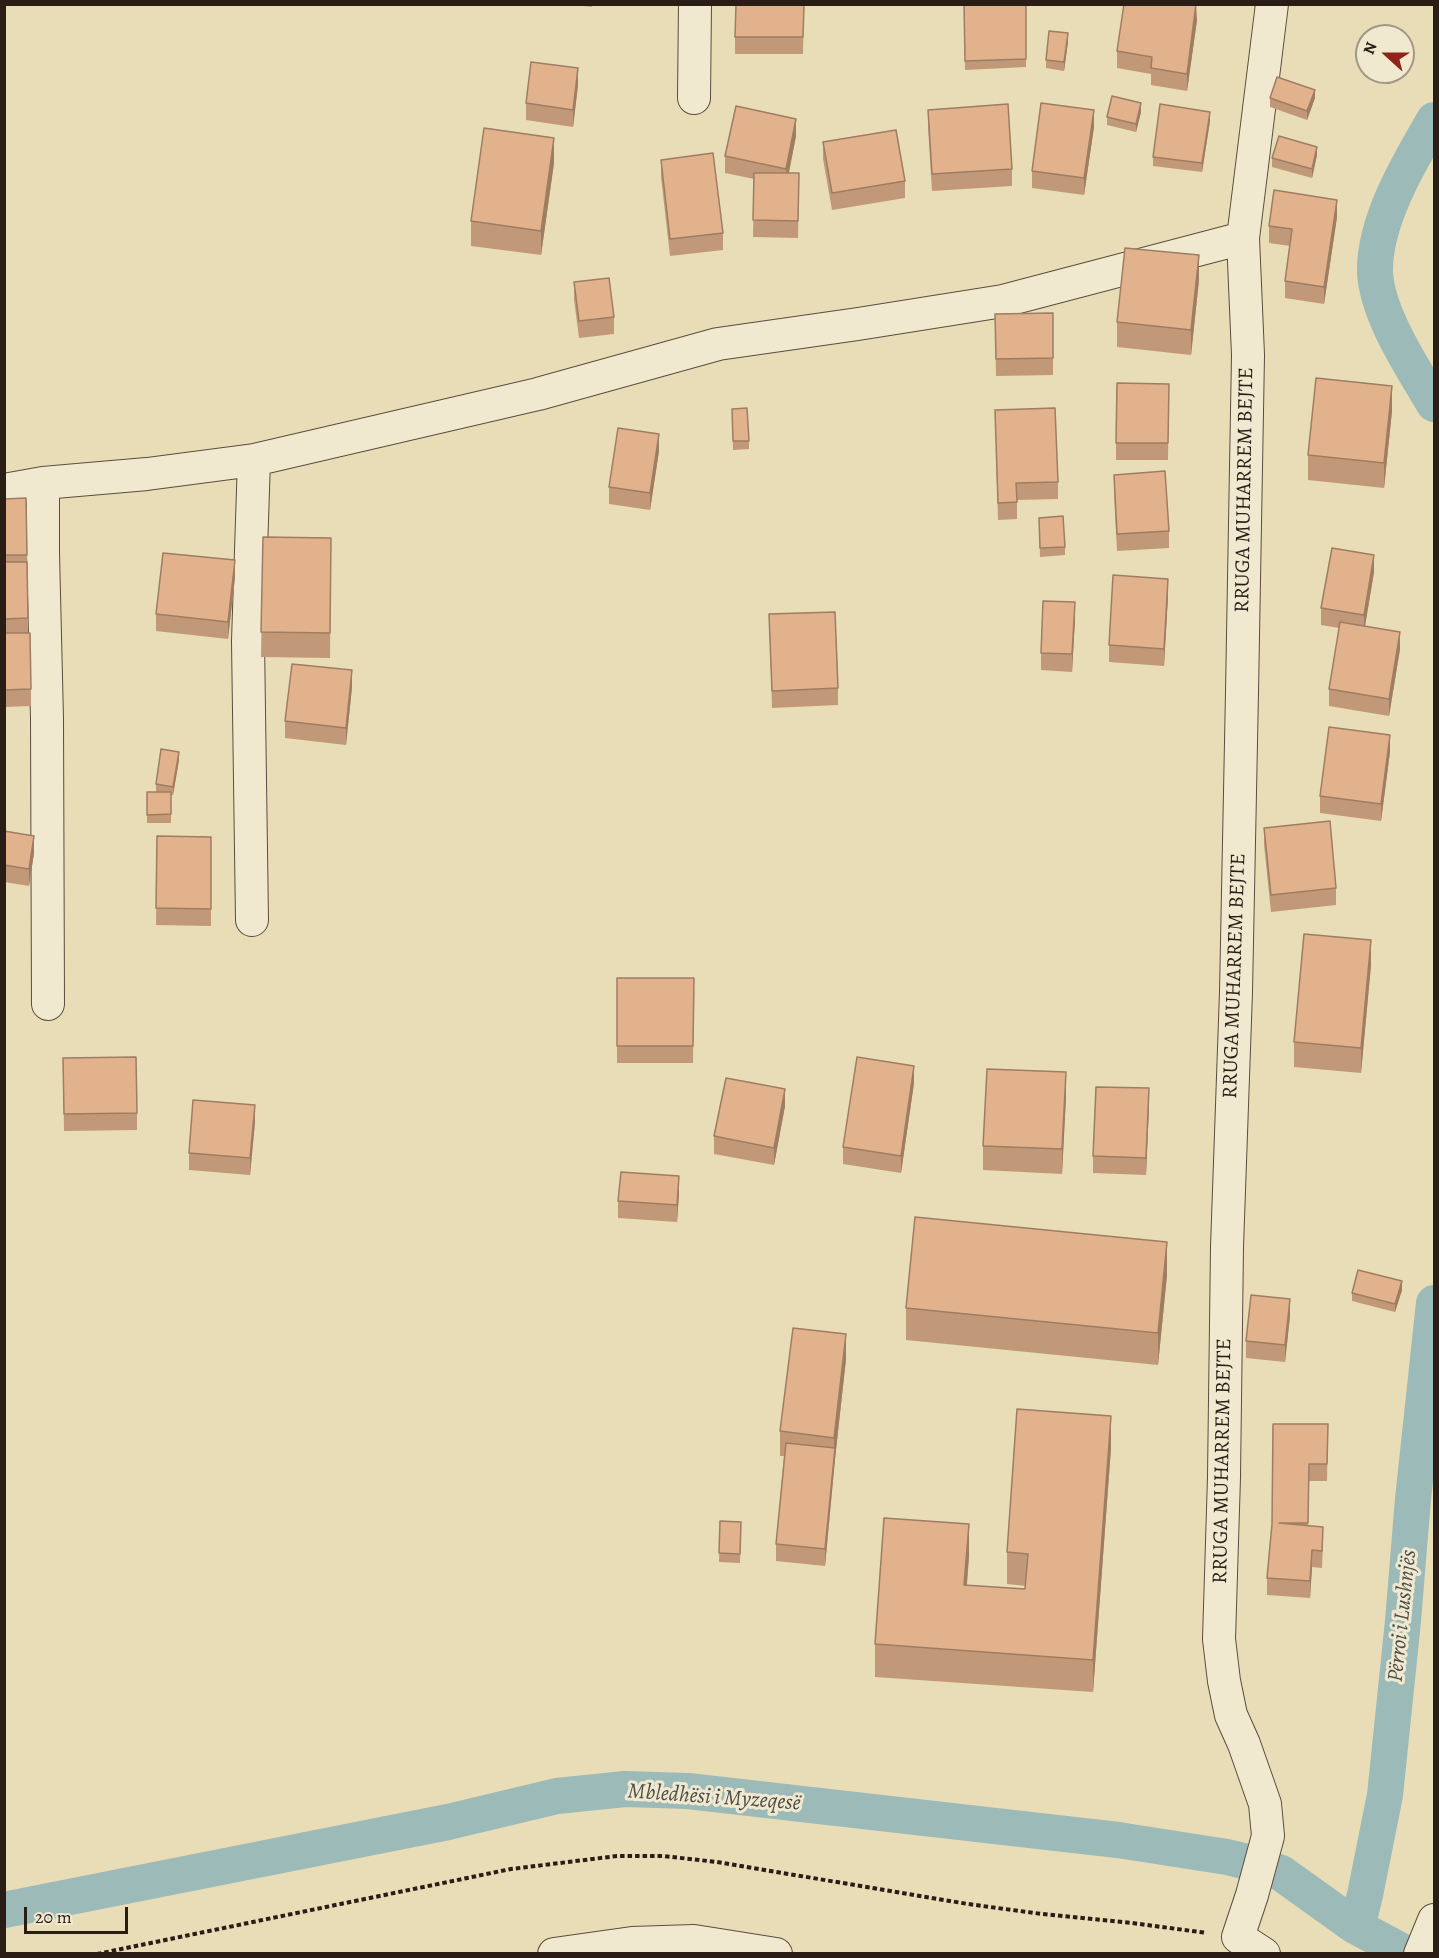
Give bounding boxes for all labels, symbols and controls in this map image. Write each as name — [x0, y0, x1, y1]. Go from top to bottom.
north arrow — [1355, 24, 1415, 84]
text: N — [1358, 39, 1382, 58]
street label: RRUGA MUHARREM BEJTE — [1230, 367, 1260, 613]
street label: RRUGA MUHARREM BEJTE — [1218, 853, 1252, 1099]
street label: RRUGA MUHARREM BEJTE — [1208, 1338, 1238, 1584]
water label: Përroi i Lushnjës — [1383, 1549, 1423, 1683]
water label: Mbledhësi i Myzeqesë — [627, 1779, 801, 1817]
scale bar — [27, 1895, 130, 1933]
text: 20 m — [35, 1905, 72, 1929]

